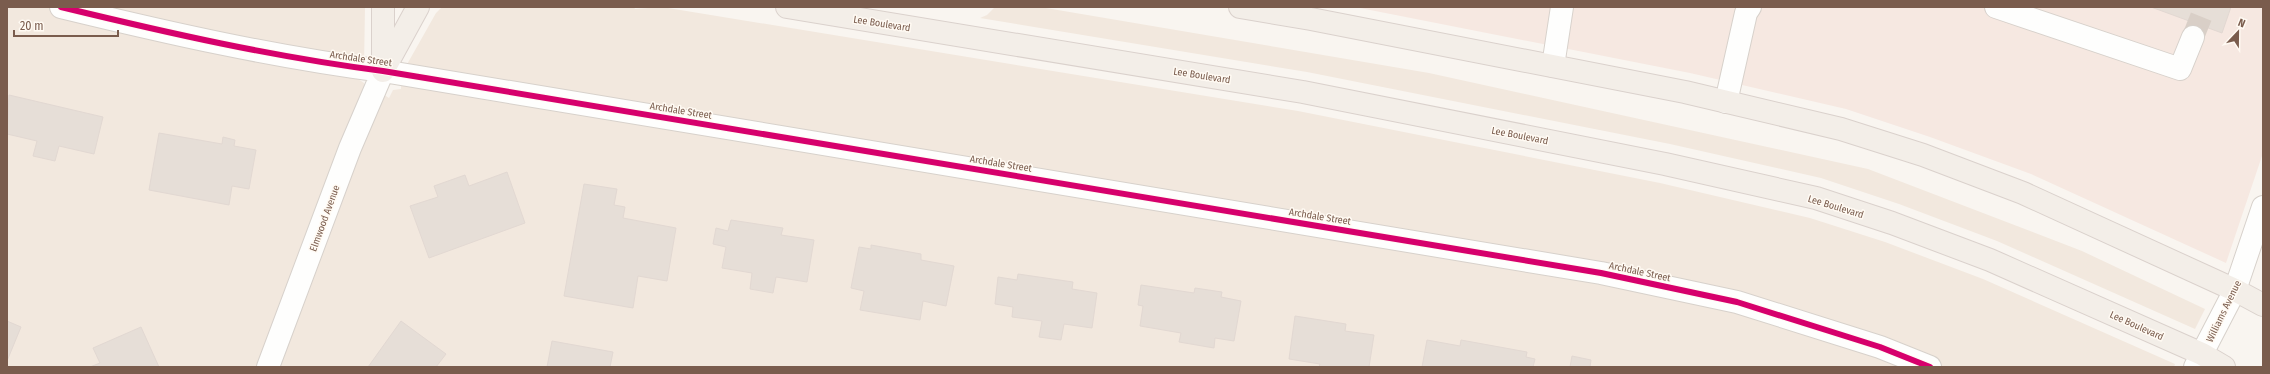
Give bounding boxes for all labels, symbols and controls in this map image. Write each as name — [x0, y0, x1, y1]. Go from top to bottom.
scale bar — [14, 12, 118, 38]
north arrow — [2218, 12, 2258, 52]
street label: Lee Boulevard — [852, 14, 911, 34]
text: N — [2236, 16, 2247, 30]
text: 20 m — [20, 19, 44, 33]
street label: Archdale Street — [329, 49, 393, 69]
street label: Lee Boulevard — [1172, 66, 1231, 86]
street label: Archdale Street — [649, 100, 713, 122]
street label: Lee Boulevard — [1490, 125, 1549, 147]
street label: Archdale Street — [969, 153, 1033, 175]
street label: Elmwood Avenue — [307, 183, 343, 253]
street label: Lee Boulevard — [1806, 193, 1865, 221]
street label: Archdale Street — [1288, 206, 1352, 228]
street label: Archdale Street — [1608, 260, 1672, 285]
street label: Williams Avenue — [2204, 279, 2244, 344]
street label: Lee Boulevard — [2108, 309, 2165, 343]

